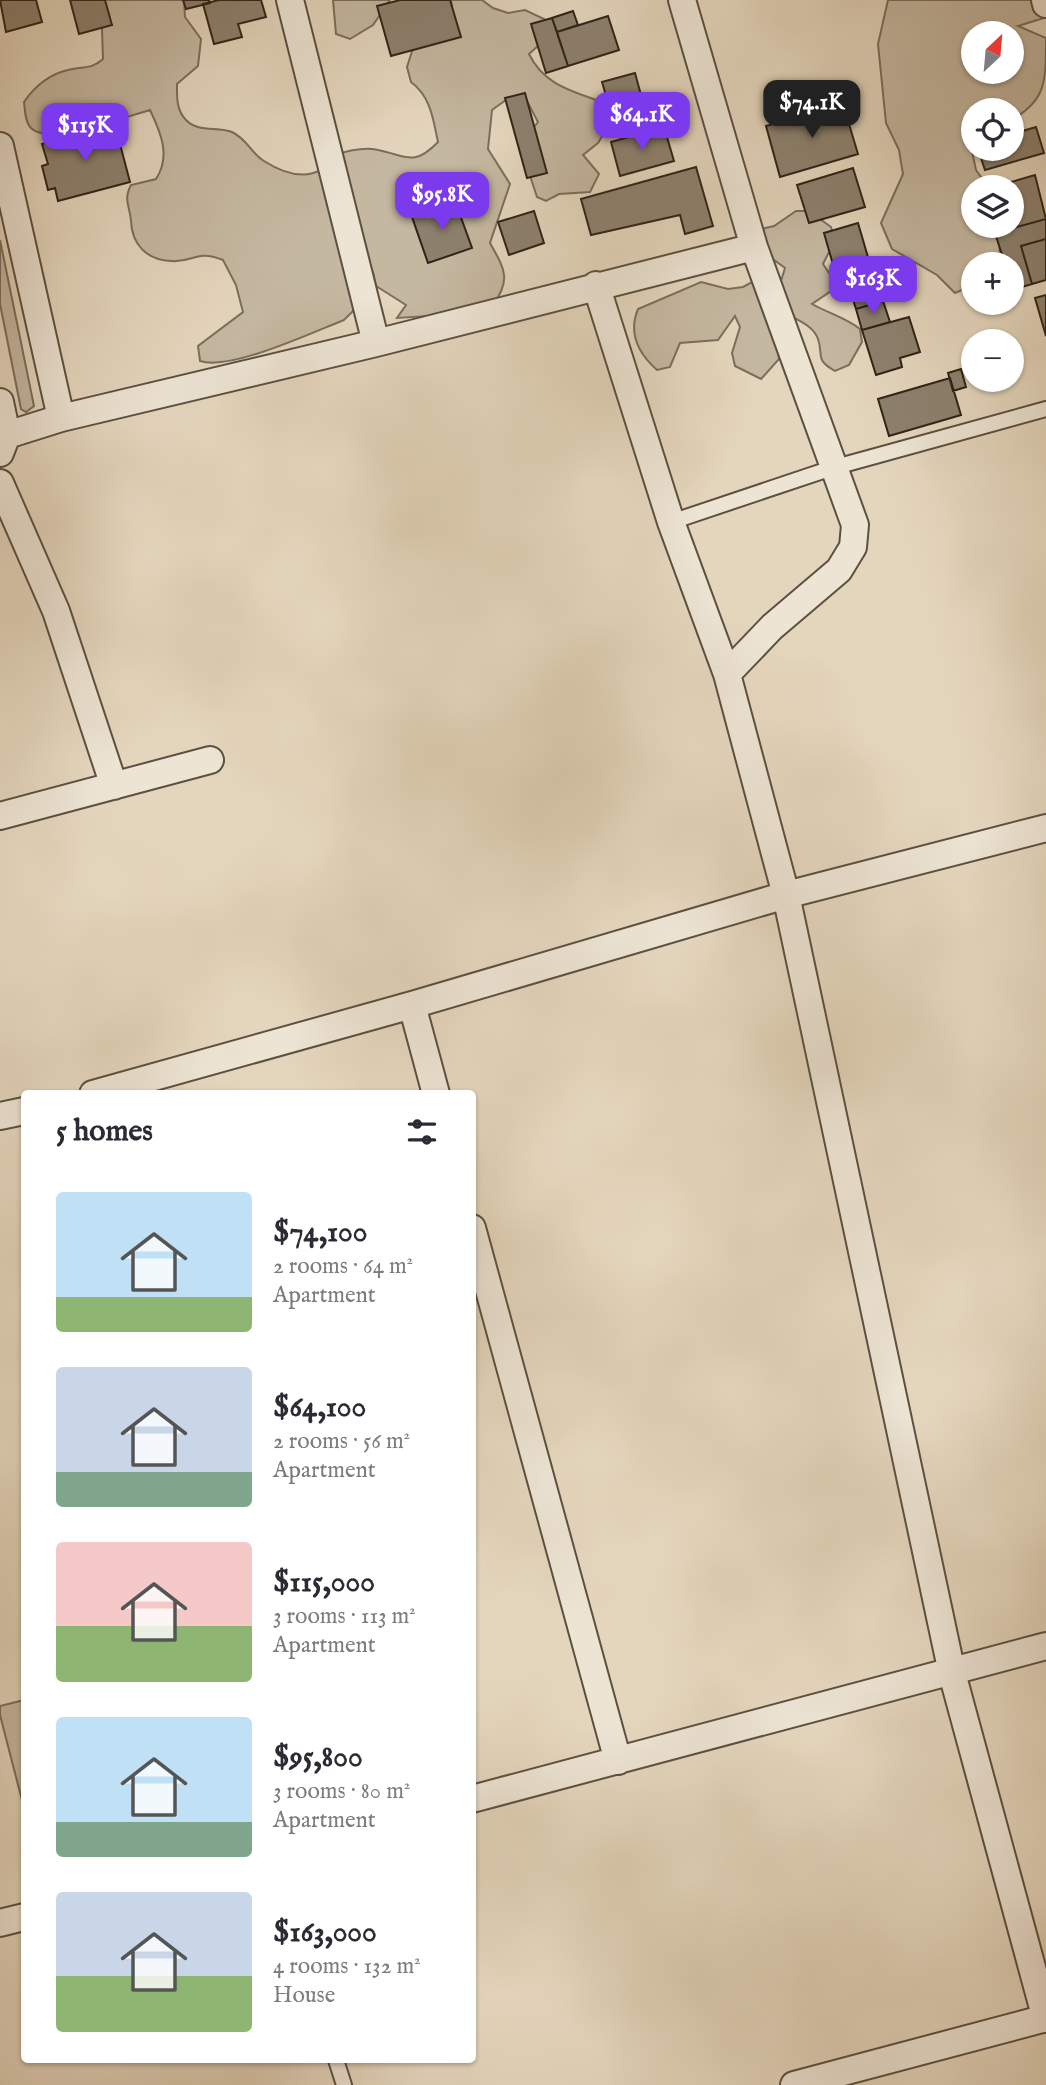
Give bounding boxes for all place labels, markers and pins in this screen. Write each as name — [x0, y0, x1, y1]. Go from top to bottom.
pin: $74.1K — [755, 80, 869, 140]
pin: $64.1K — [585, 92, 699, 152]
pin: $115K — [36, 104, 134, 163]
pin: $95.8K — [385, 173, 499, 232]
pin: $163K — [824, 256, 922, 316]

